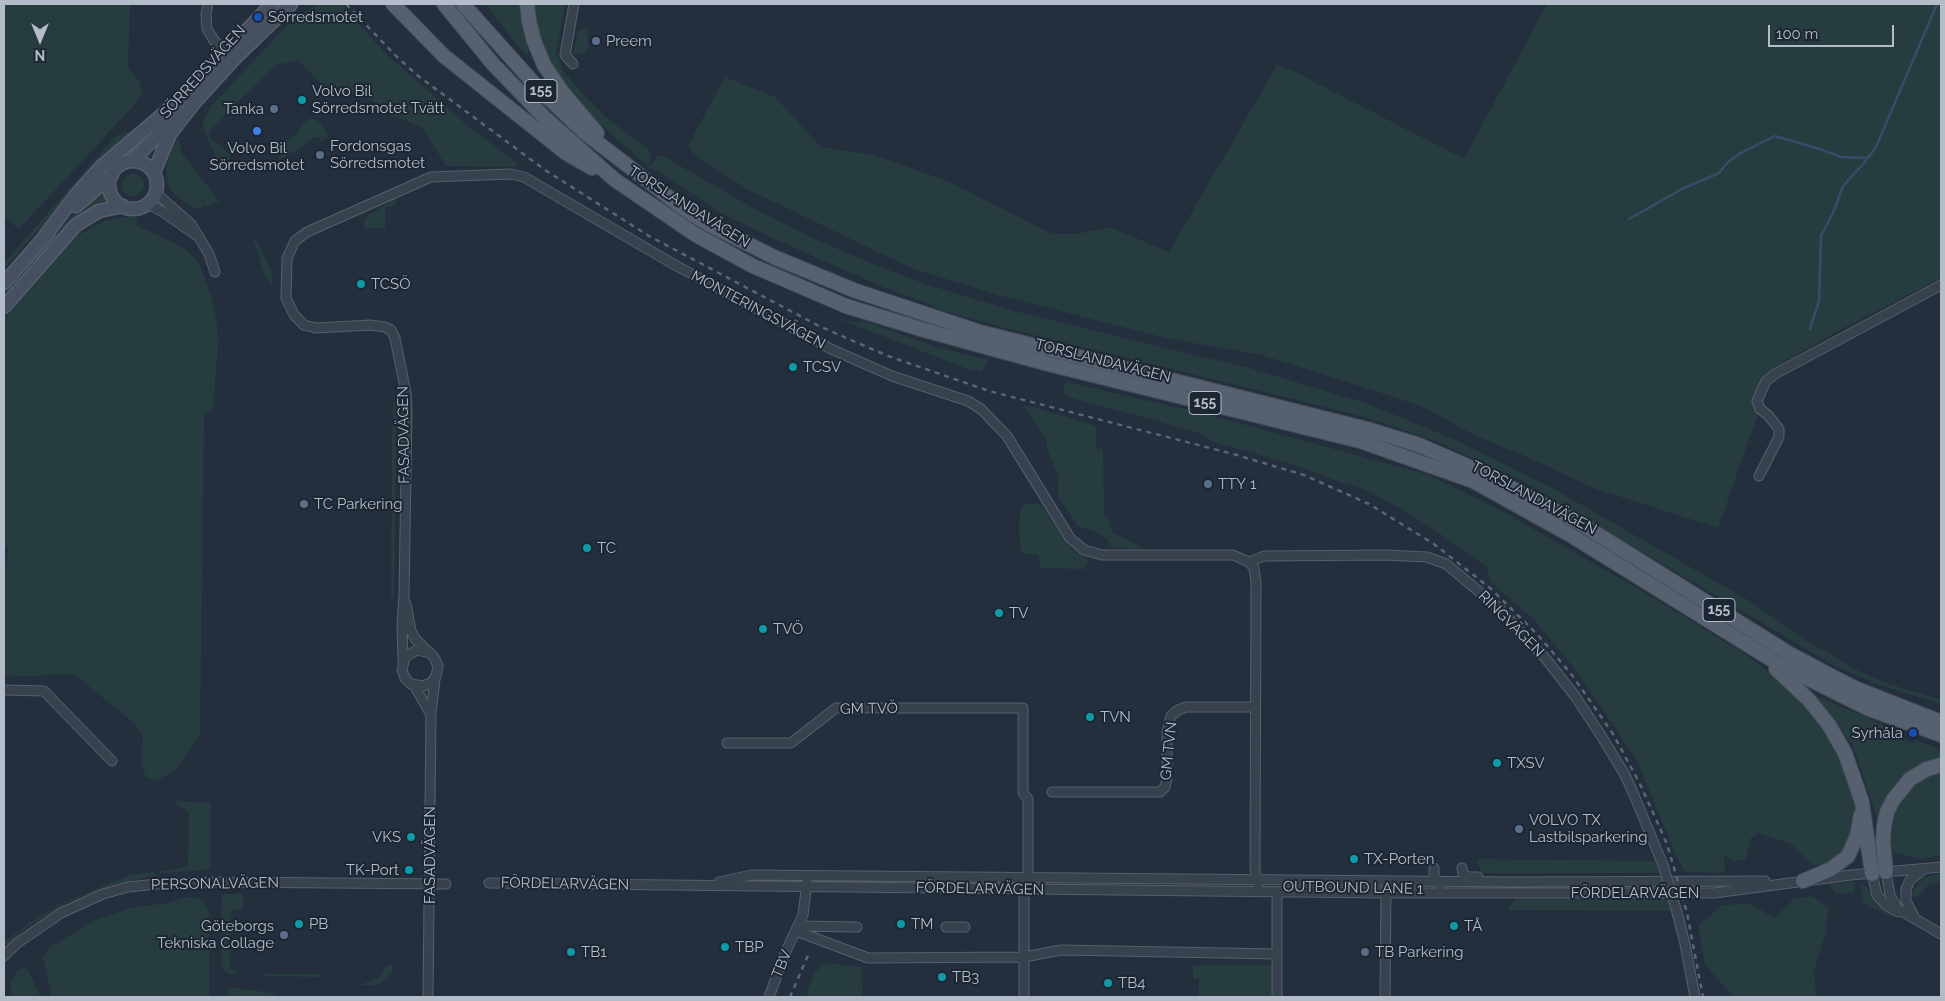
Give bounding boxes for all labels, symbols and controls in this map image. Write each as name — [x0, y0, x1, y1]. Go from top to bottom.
place label: Sörredsmotet — [268, 8, 363, 26]
marker: Sörredsmotet — [252, 11, 264, 23]
north arrow — [15, 15, 65, 65]
scale bar — [1770, 15, 1896, 47]
street label: SÖRREDSVÄGEN — [156, 22, 250, 122]
text: 100 m — [1776, 25, 1818, 43]
place label: Preem — [606, 32, 652, 50]
marker: Preem — [590, 35, 602, 47]
text: N — [35, 47, 45, 63]
road number: 155 — [525, 80, 557, 102]
place label: Volvo Bil Sörredsmotet Tvätt — [312, 82, 445, 117]
marker: Volvo Bil Sörredsmotet Tvätt — [296, 94, 308, 106]
place label: Tanka — [223, 100, 264, 118]
marker: Tanka — [268, 103, 280, 115]
marker: Volvo Bil Sörredsmotet — [251, 125, 263, 137]
place label: Fordonsgas Sörredsmotet — [330, 137, 425, 172]
place label: Volvo Bil Sörredsmotet — [210, 139, 304, 174]
marker: Fordonsgas Sörredsmotet — [314, 149, 326, 161]
street label: TORSLANDAVÄGEN — [625, 162, 753, 252]
street label: MONTERINGSVÄGEN — [688, 267, 828, 353]
place label: TCSÖ — [371, 275, 410, 293]
marker: TCSÖ — [355, 278, 367, 290]
street label: TORSLANDAVÄGEN — [1033, 335, 1173, 387]
place label: TCSV — [803, 358, 841, 376]
marker: TCSV — [787, 361, 799, 373]
street label: FASADVÄGEN — [394, 386, 414, 484]
road number: 155 — [1189, 392, 1221, 414]
street label: TORSLANDAVÄGEN — [1468, 457, 1600, 539]
place label: TTY 1 — [1218, 475, 1256, 493]
marker: TTY 1 — [1202, 478, 1214, 490]
place label: TC Parkering — [314, 495, 402, 513]
marker: TC Parkering — [298, 498, 310, 510]
place label: TC — [597, 539, 616, 557]
marker: TC — [581, 542, 593, 554]
street label: RINGVÄGEN — [1474, 587, 1548, 661]
road number: 155 — [1703, 598, 1735, 622]
place label: TV — [1009, 604, 1028, 622]
marker: TV — [993, 607, 1005, 619]
place label: TVÖ — [773, 620, 803, 638]
marker: TVÖ — [757, 623, 769, 635]
street label: GM TVÖ — [840, 699, 898, 719]
place label: TVN — [1100, 708, 1131, 726]
marker: TVN — [1084, 711, 1096, 723]
street label: GM TVN — [1157, 721, 1181, 781]
place label: Syrhåla — [1852, 724, 1903, 742]
marker: Syrhåla — [1907, 727, 1919, 739]
place label: TXSV — [1507, 754, 1545, 772]
marker: TXSV — [1491, 757, 1503, 769]
street label: FASADVÄGEN — [421, 806, 439, 904]
place label: VOLVO TX Lastbilsparkering — [1529, 811, 1648, 846]
marker: VOLVO TX Lastbilsparkering — [1513, 823, 1525, 835]
place label: VKS — [372, 828, 401, 846]
marker: VKS — [405, 831, 417, 843]
place label: TX-Porten — [1364, 850, 1434, 868]
marker: TX-Porten — [1348, 853, 1360, 865]
place label: TK-Port — [346, 861, 399, 879]
marker: TK-Port — [403, 864, 415, 876]
street label: PERSONALVÄGEN — [151, 874, 279, 894]
street label: FÖRDELARVÄGEN — [501, 874, 629, 894]
street label: OUTBOUND LANE 1 — [1283, 878, 1423, 898]
street label: FÖRDELARVÄGEN — [916, 879, 1044, 899]
street label: FÖRDELARVÄGEN — [1571, 884, 1699, 902]
place label: PB — [309, 915, 328, 933]
place label: TM — [911, 915, 933, 933]
place label: Göteborgs Tekniska Collage — [157, 917, 274, 952]
place label: TÅ — [1464, 917, 1482, 935]
marker: PB — [293, 918, 305, 930]
marker: TM — [895, 918, 907, 930]
marker: TÅ — [1448, 920, 1460, 932]
marker: Göteborgs Tekniska Collage — [278, 929, 290, 941]
place label: TBP — [735, 938, 763, 956]
marker: TBP — [719, 941, 731, 953]
place label: TB1 — [581, 943, 607, 961]
place label: TB Parkering — [1375, 943, 1464, 961]
marker: TB1 — [565, 946, 577, 958]
marker: TB Parkering — [1359, 946, 1371, 958]
street label: TBV — [768, 947, 796, 981]
place label: TB3 — [952, 968, 979, 986]
marker: TB3 — [936, 971, 948, 983]
place label: TB4 — [1118, 974, 1145, 992]
marker: TB4 — [1102, 977, 1114, 989]

